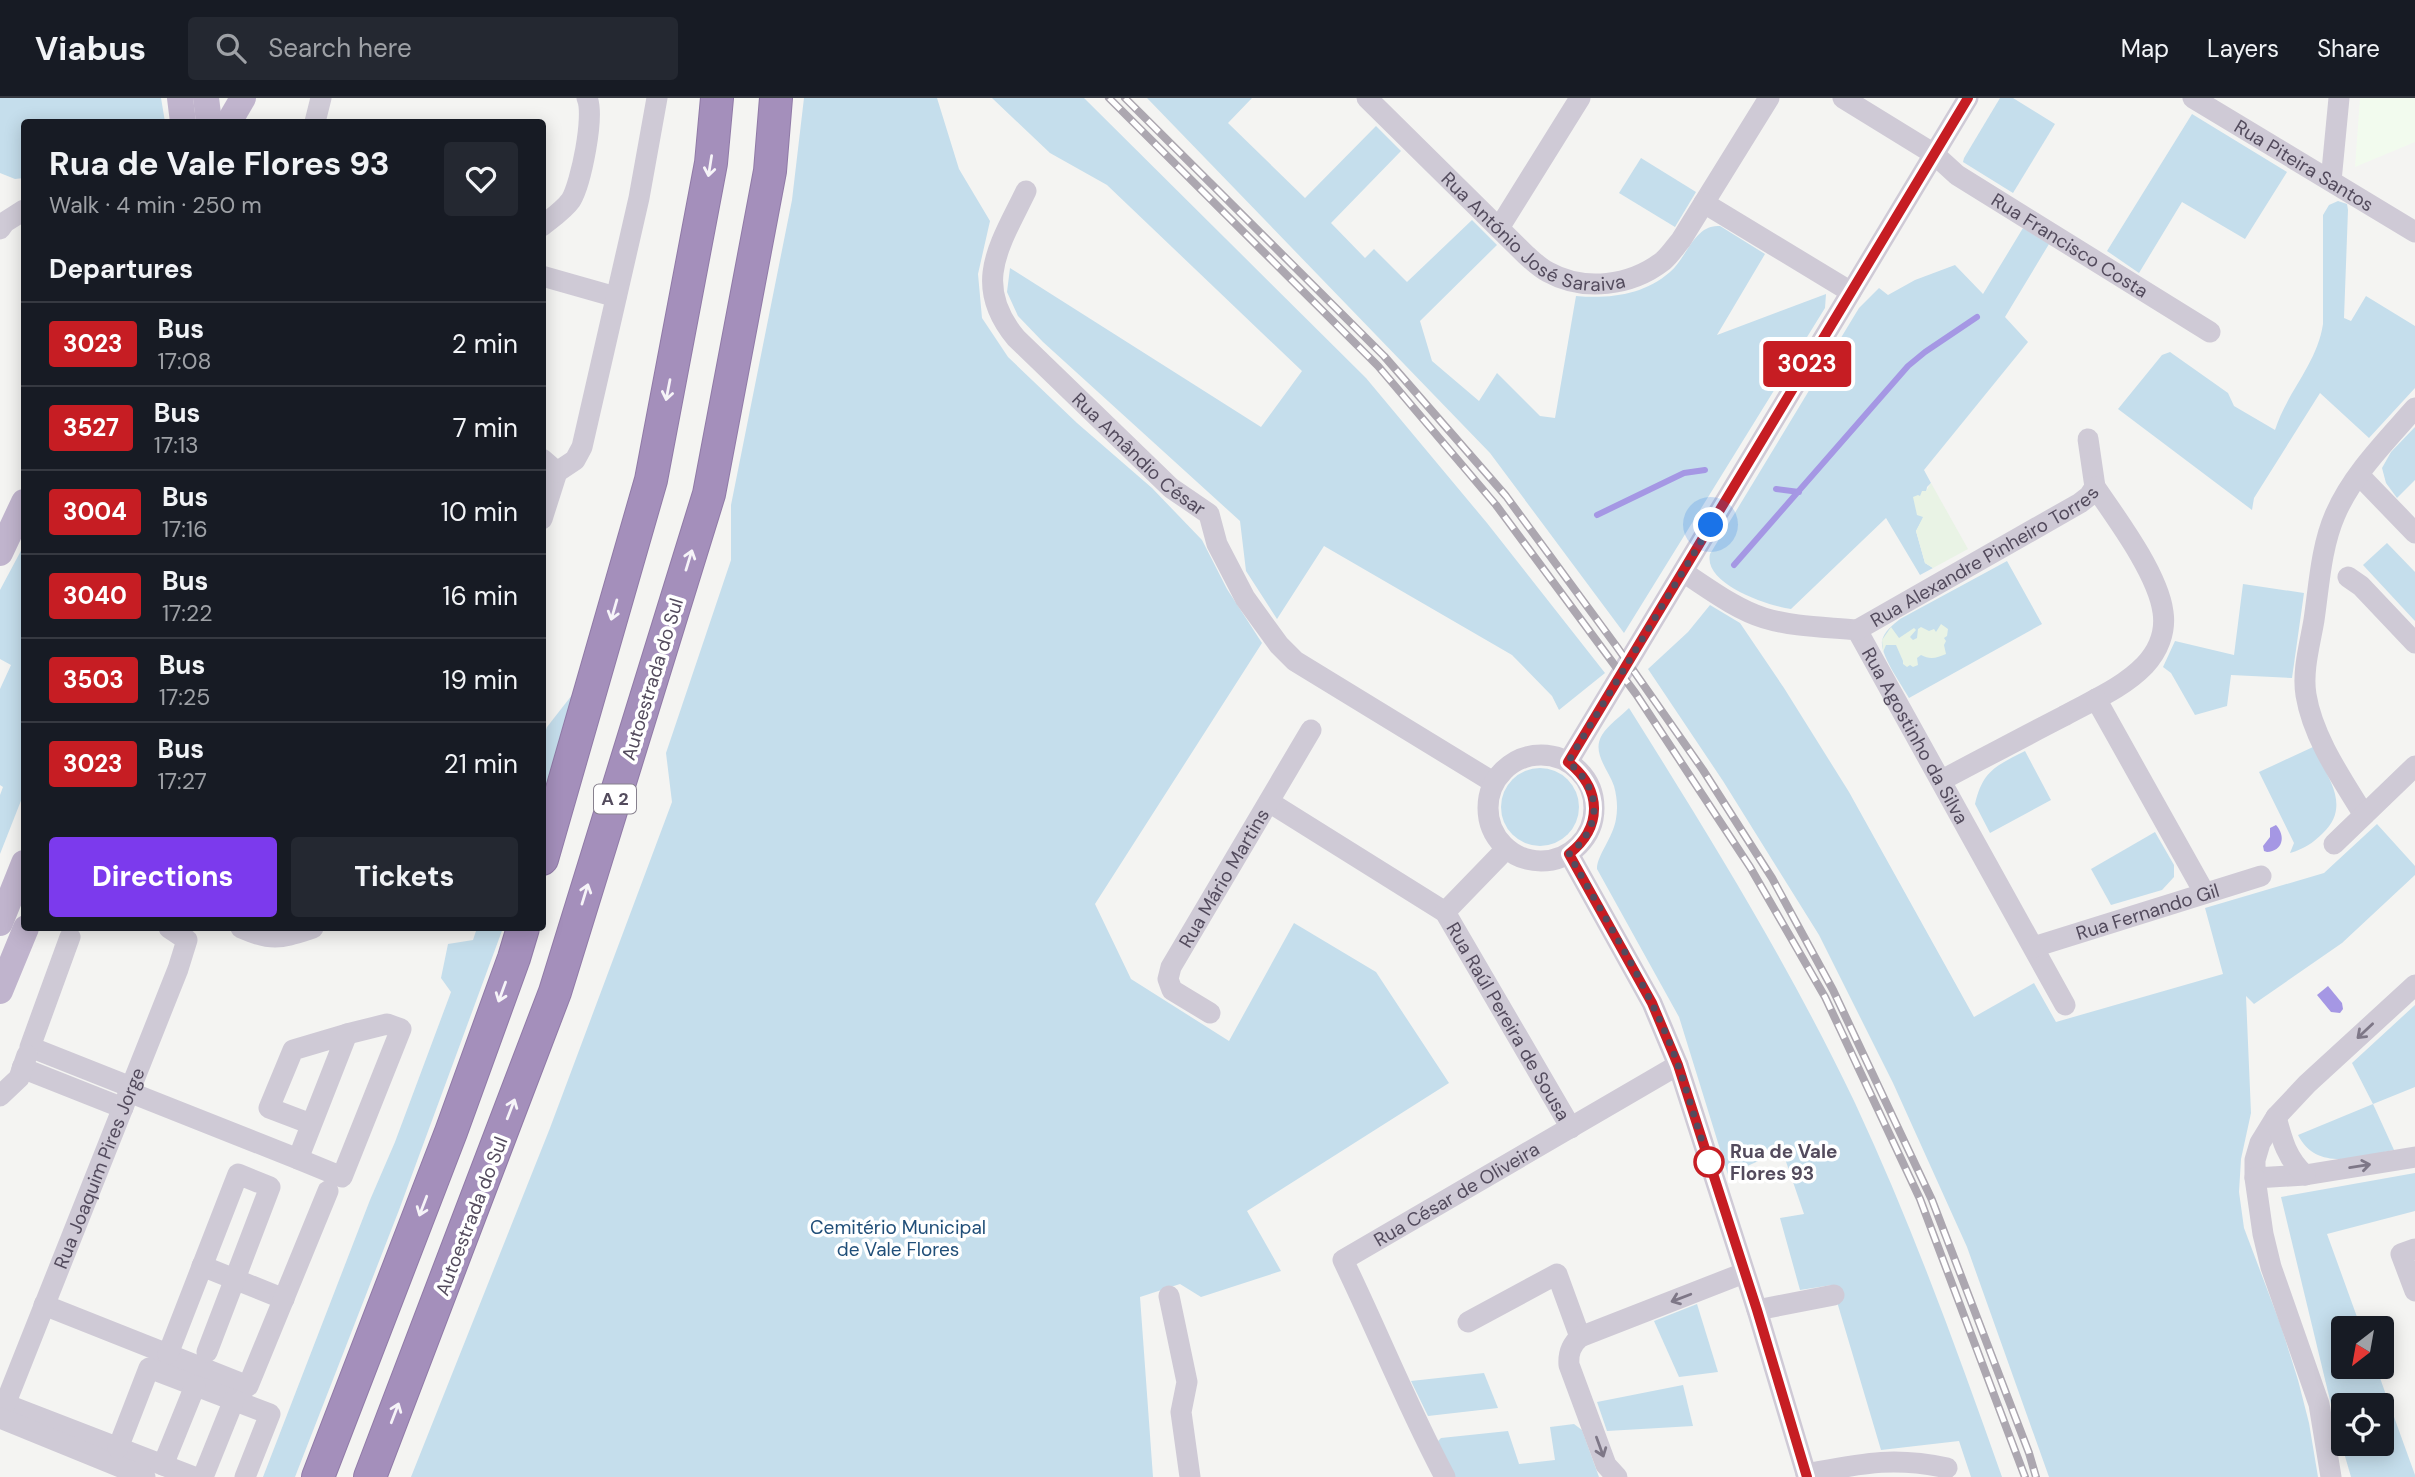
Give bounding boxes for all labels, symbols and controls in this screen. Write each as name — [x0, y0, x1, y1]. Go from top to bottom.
search box — [188, 17, 678, 80]
text: Viabus — [35, 27, 146, 70]
icon: search — [212, 29, 250, 67]
text: Search here — [268, 31, 412, 65]
text: Map — [2121, 33, 2169, 64]
text: Layers — [2207, 33, 2279, 64]
text: Share — [2317, 33, 2380, 64]
street label: Rua Piteira Santos — [2230, 114, 2378, 217]
text: Rua de Vale Flores 93 — [49, 142, 390, 185]
button: heart — [444, 142, 518, 216]
one-way arrow — [703, 154, 716, 177]
street label: Rua António José Saraiva — [1436, 166, 1628, 297]
street label: Rua Francisco Costa — [1987, 187, 2153, 304]
text: Walk · 4 min · 250 m — [49, 190, 262, 220]
text: Departures — [49, 252, 193, 286]
text: Bus — [158, 312, 204, 346]
text: 2 min — [452, 327, 518, 361]
text: 3023 — [63, 328, 123, 359]
line badge: 3023 — [1758, 341, 1856, 387]
text: 17:08 — [158, 346, 211, 376]
text: 3023 — [1777, 348, 1837, 379]
one-way arrow — [661, 378, 675, 400]
street label: Rua Amândio César — [1067, 387, 1211, 521]
text: Bus — [154, 396, 200, 430]
text: 7 min — [453, 411, 518, 445]
text: 3527 — [63, 412, 119, 443]
text: 17:13 — [154, 430, 199, 460]
text: Bus — [162, 480, 208, 514]
street label: Rua Alexandre Pinheiro Torres — [1866, 482, 2105, 633]
text: 10 min — [441, 495, 518, 529]
text: 3004 — [63, 496, 127, 527]
your location — [1693, 507, 1728, 542]
text: 17:16 — [162, 514, 208, 544]
one-way arrow — [683, 549, 696, 571]
text: Bus — [162, 564, 208, 598]
text: 16 min — [442, 579, 518, 613]
text: 3040 — [63, 580, 127, 611]
street label: Autoestrada do Sul — [616, 595, 689, 763]
text: 17:22 — [162, 598, 212, 628]
one-way arrow — [607, 598, 620, 621]
street label: Rua Agostinho da Silva — [1856, 643, 1974, 828]
text: Bus — [159, 648, 205, 682]
text: 19 min — [442, 663, 518, 697]
text: 3503 — [63, 664, 124, 695]
text: 17:25 — [159, 682, 210, 712]
text: Bus — [158, 732, 204, 766]
text: 21 min — [444, 747, 518, 781]
text: 3023 — [63, 748, 123, 779]
text: 17:27 — [158, 766, 207, 796]
road number: A 2 — [594, 784, 636, 814]
street label: Rua Mário Martins — [1173, 804, 1275, 952]
button: Directions — [49, 837, 277, 917]
button: Tickets — [291, 837, 518, 917]
street label: Rua Fernando Gil — [2073, 878, 2222, 946]
one-way arrow — [580, 884, 593, 906]
street label: Rua Raúl Pereira de Sousa — [1441, 918, 1576, 1125]
one-way arrow — [494, 981, 507, 1003]
one-way arrow — [2356, 1023, 2374, 1039]
street label: Rua Joaquim Pires Jorge — [48, 1064, 151, 1272]
one-way arrow — [506, 1099, 519, 1121]
street label: Autoestrada do Sul — [430, 1133, 513, 1299]
street label: Rua César de Oliveira — [1369, 1136, 1544, 1252]
place label: Rua de Vale Flores 93 — [1730, 1139, 1837, 1186]
marker: Rua de Vale Flores 93 — [1694, 1147, 1724, 1177]
one-way arrow — [2348, 1159, 2371, 1172]
one-way arrow — [415, 1194, 428, 1216]
park label: Cemitério Municipal de Vale Flores — [810, 1215, 986, 1262]
one-way arrow — [1670, 1292, 1692, 1305]
north arrow — [2331, 1316, 2394, 1379]
map controls — [2331, 1316, 2394, 1456]
button: locate — [2331, 1393, 2394, 1456]
one-way arrow — [390, 1403, 403, 1425]
one-way arrow — [1595, 1436, 1607, 1458]

